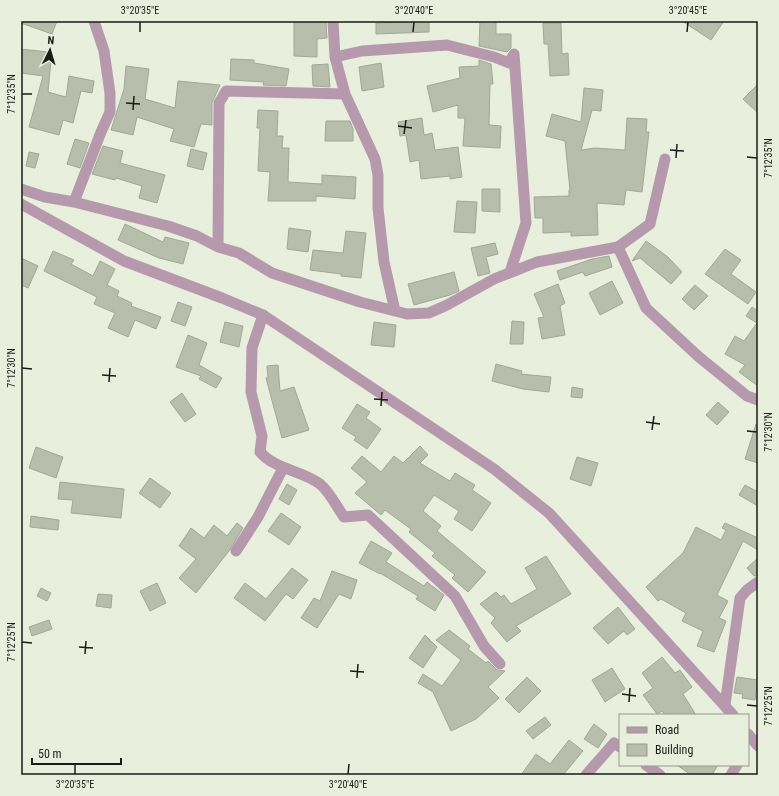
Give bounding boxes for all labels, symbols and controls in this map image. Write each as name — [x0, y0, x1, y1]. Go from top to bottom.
text: 3°20'35"E — [121, 5, 159, 16]
text: 3°20'40"E — [395, 5, 433, 16]
text: 3°20'45"E — [669, 5, 707, 16]
north arrow — [30, 30, 70, 70]
text: N — [47, 34, 55, 47]
text: 7°12'35"N — [6, 74, 17, 114]
text: 7°12'35"N — [763, 138, 774, 178]
text: 7°12'30"N — [6, 348, 17, 388]
text: 7°12'30"N — [763, 412, 774, 452]
text: 7°12'25"N — [6, 622, 17, 662]
text: 7°12'25"N — [763, 686, 774, 726]
legend — [619, 714, 749, 766]
text: Road — [655, 723, 679, 737]
scale bar — [32, 740, 121, 766]
text: Building — [655, 743, 693, 757]
text: 50 m — [38, 747, 62, 761]
text: 3°20'35"E — [56, 779, 94, 790]
text: 3°20'40"E — [329, 779, 367, 790]

